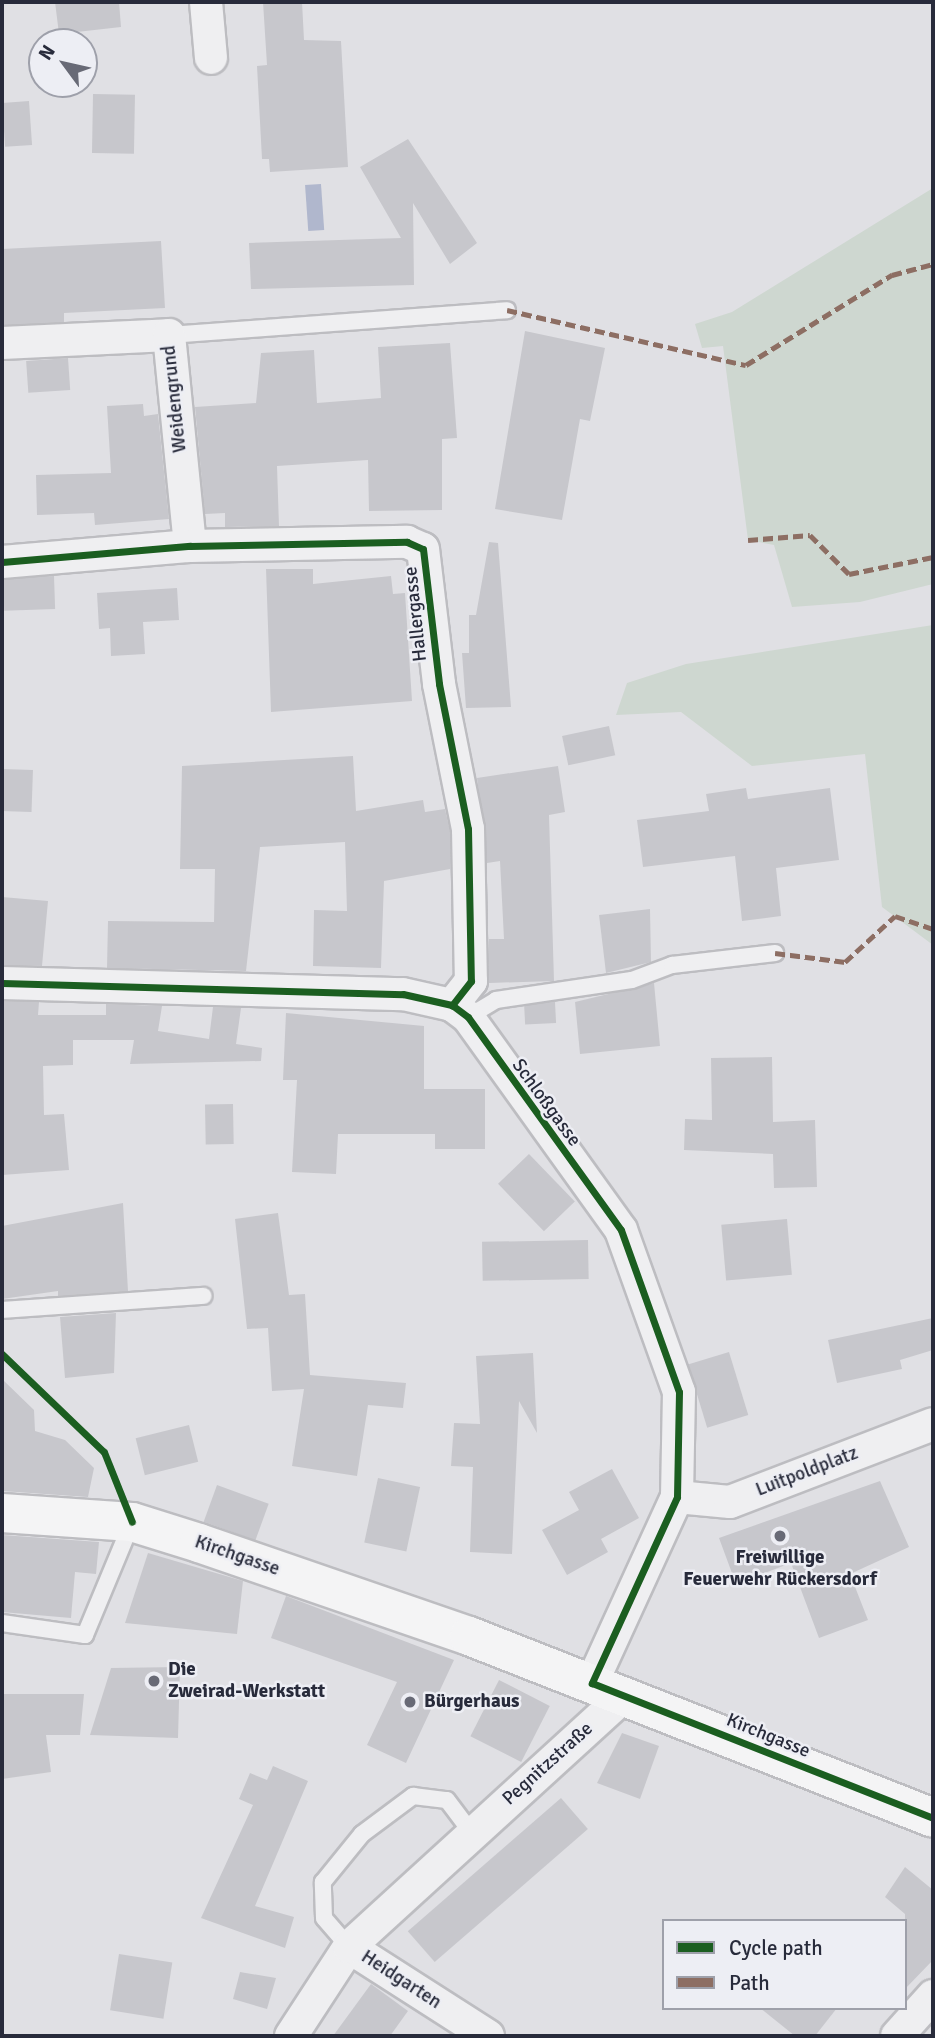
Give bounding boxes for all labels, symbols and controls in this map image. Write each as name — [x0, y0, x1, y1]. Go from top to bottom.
north arrow — [28, 28, 98, 98]
text: N — [33, 41, 61, 65]
street label: Weidengrund — [158, 344, 192, 454]
street label: Hallergasse — [400, 565, 432, 663]
street label: Schloßgasse — [507, 1055, 585, 1151]
street label: Luitpoldplatz — [753, 1442, 861, 1502]
marker: Freiwillige Feuerwehr Rückersdorf — [772, 1528, 788, 1544]
street label: Kirchgasse — [192, 1531, 282, 1581]
place label: Freiwillige Feuerwehr Rückersdorf — [683, 1547, 877, 1591]
place label: Die Zweirad-Werkstatt — [168, 1659, 325, 1703]
marker: Die Zweirad-Werkstatt — [146, 1673, 162, 1689]
place label: Bürgerhaus — [424, 1691, 520, 1713]
marker: Bürgerhaus — [402, 1694, 418, 1710]
street label: Kirchgasse — [723, 1709, 813, 1763]
street label: Pegnitzstraße — [498, 1718, 598, 1810]
legend — [662, 1919, 907, 2010]
text: Cycle path — [729, 1935, 823, 1961]
street label: Heidgarten — [357, 1946, 445, 2014]
text: Path — [729, 1970, 770, 1996]

